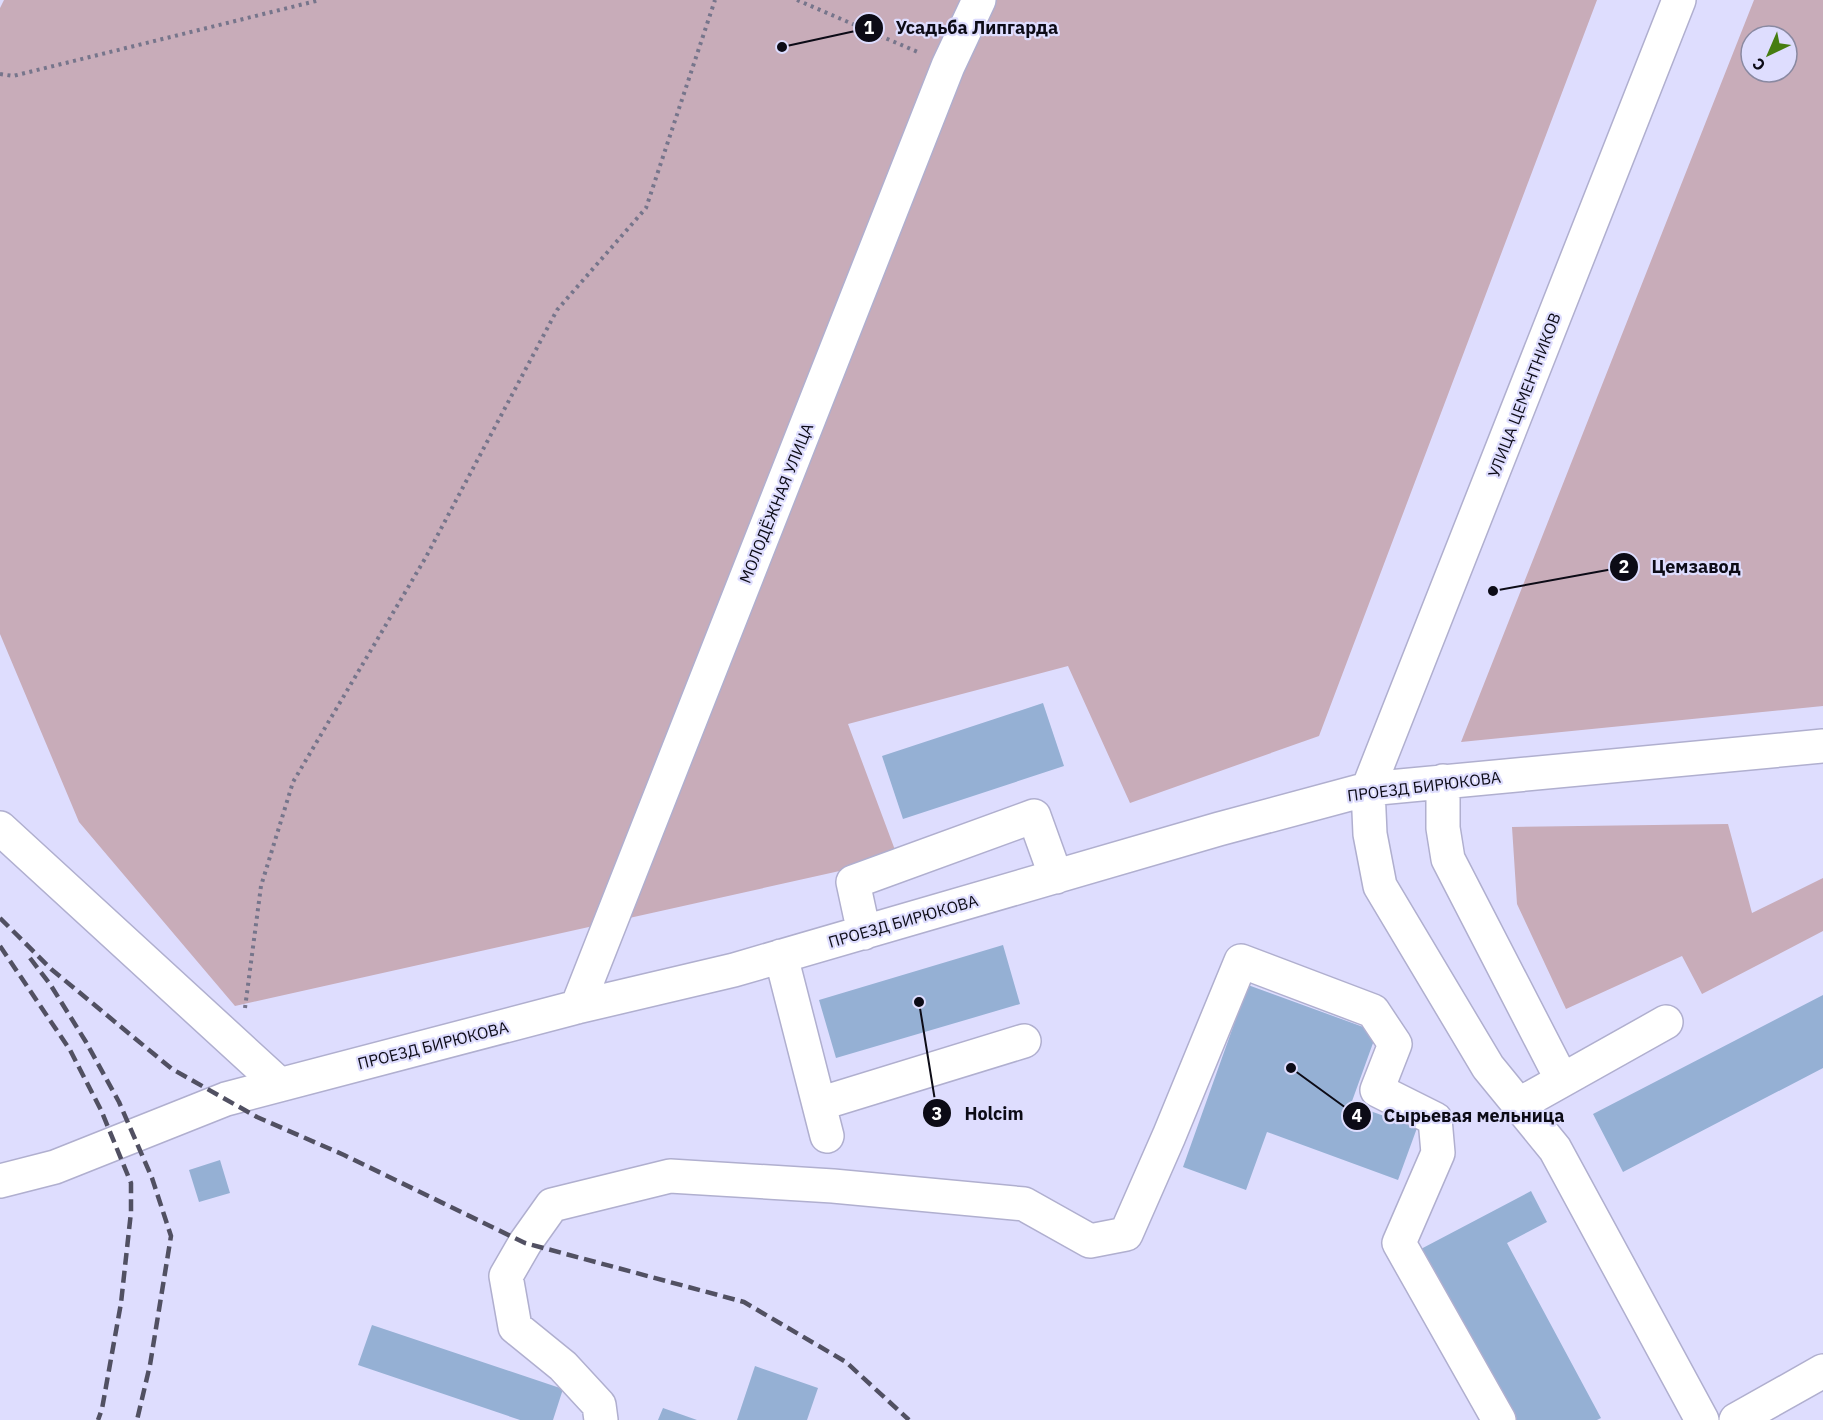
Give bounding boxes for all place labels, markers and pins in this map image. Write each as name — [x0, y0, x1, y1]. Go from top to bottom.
callout: Усадьба Липгарда — [854, 10, 1070, 46]
callout: Цемзавод — [1609, 549, 1752, 585]
callout: Holcim — [922, 1095, 1035, 1131]
callout: Сырьевая мельница — [1342, 1098, 1576, 1134]

